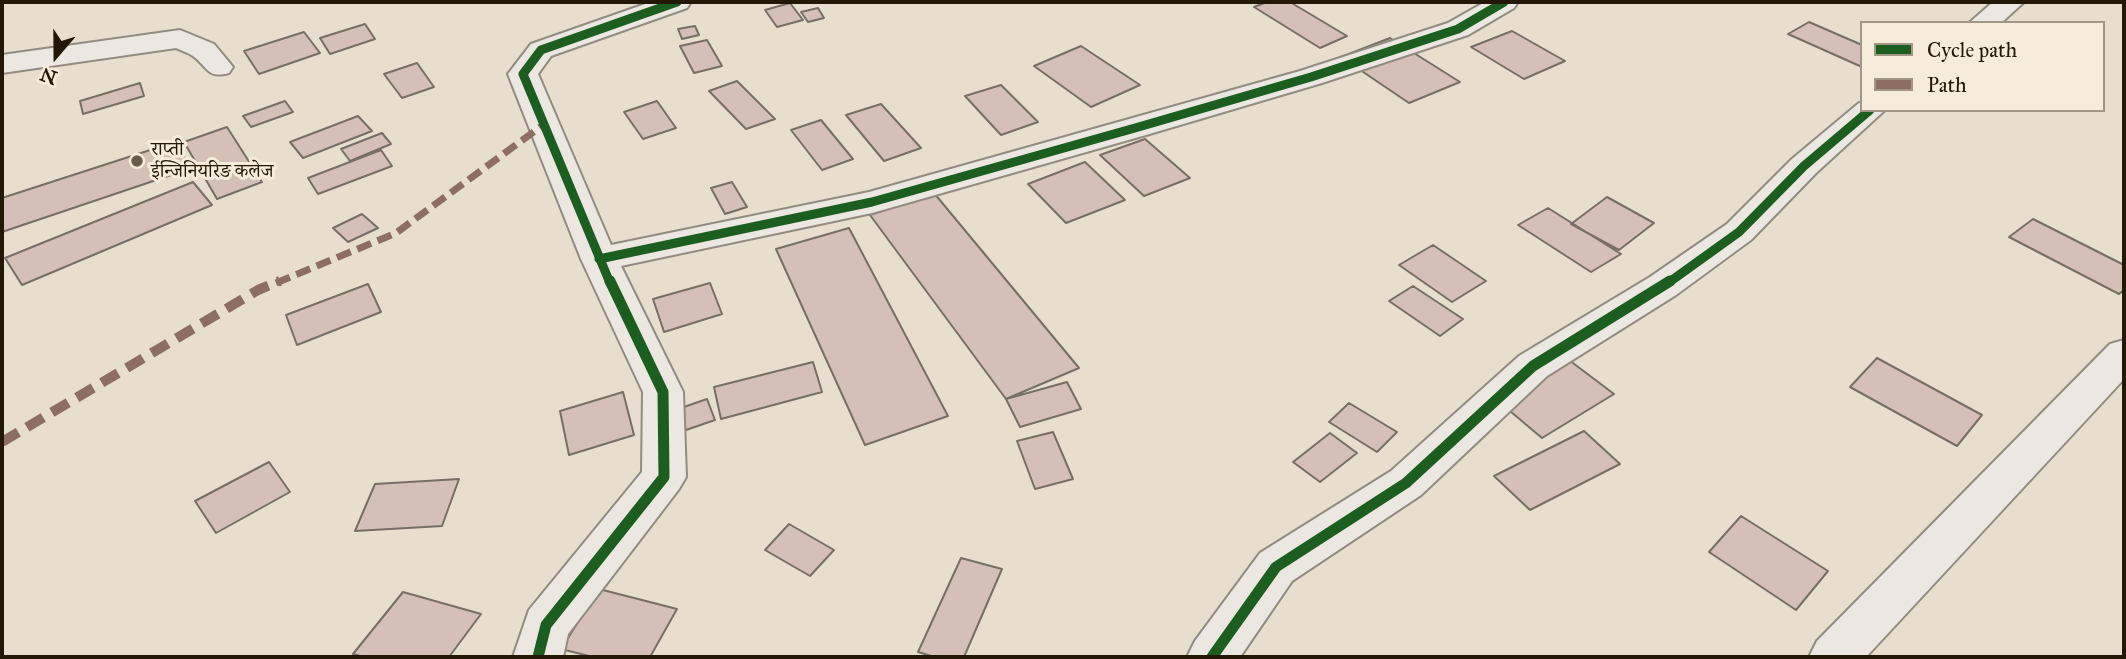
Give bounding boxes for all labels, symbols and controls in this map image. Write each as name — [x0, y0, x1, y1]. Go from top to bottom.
north arrow — [21, 21, 91, 91]
legend — [1860, 21, 2105, 112]
text: Cycle path — [1927, 37, 2017, 63]
text: N — [37, 63, 60, 90]
text: Path — [1927, 72, 1967, 98]
place label: राप्ती ईन्जिनियरिङ कलेज — [151, 139, 273, 183]
marker: राप्ती ईन्जिनियरिङ कलेज — [129, 153, 145, 169]

